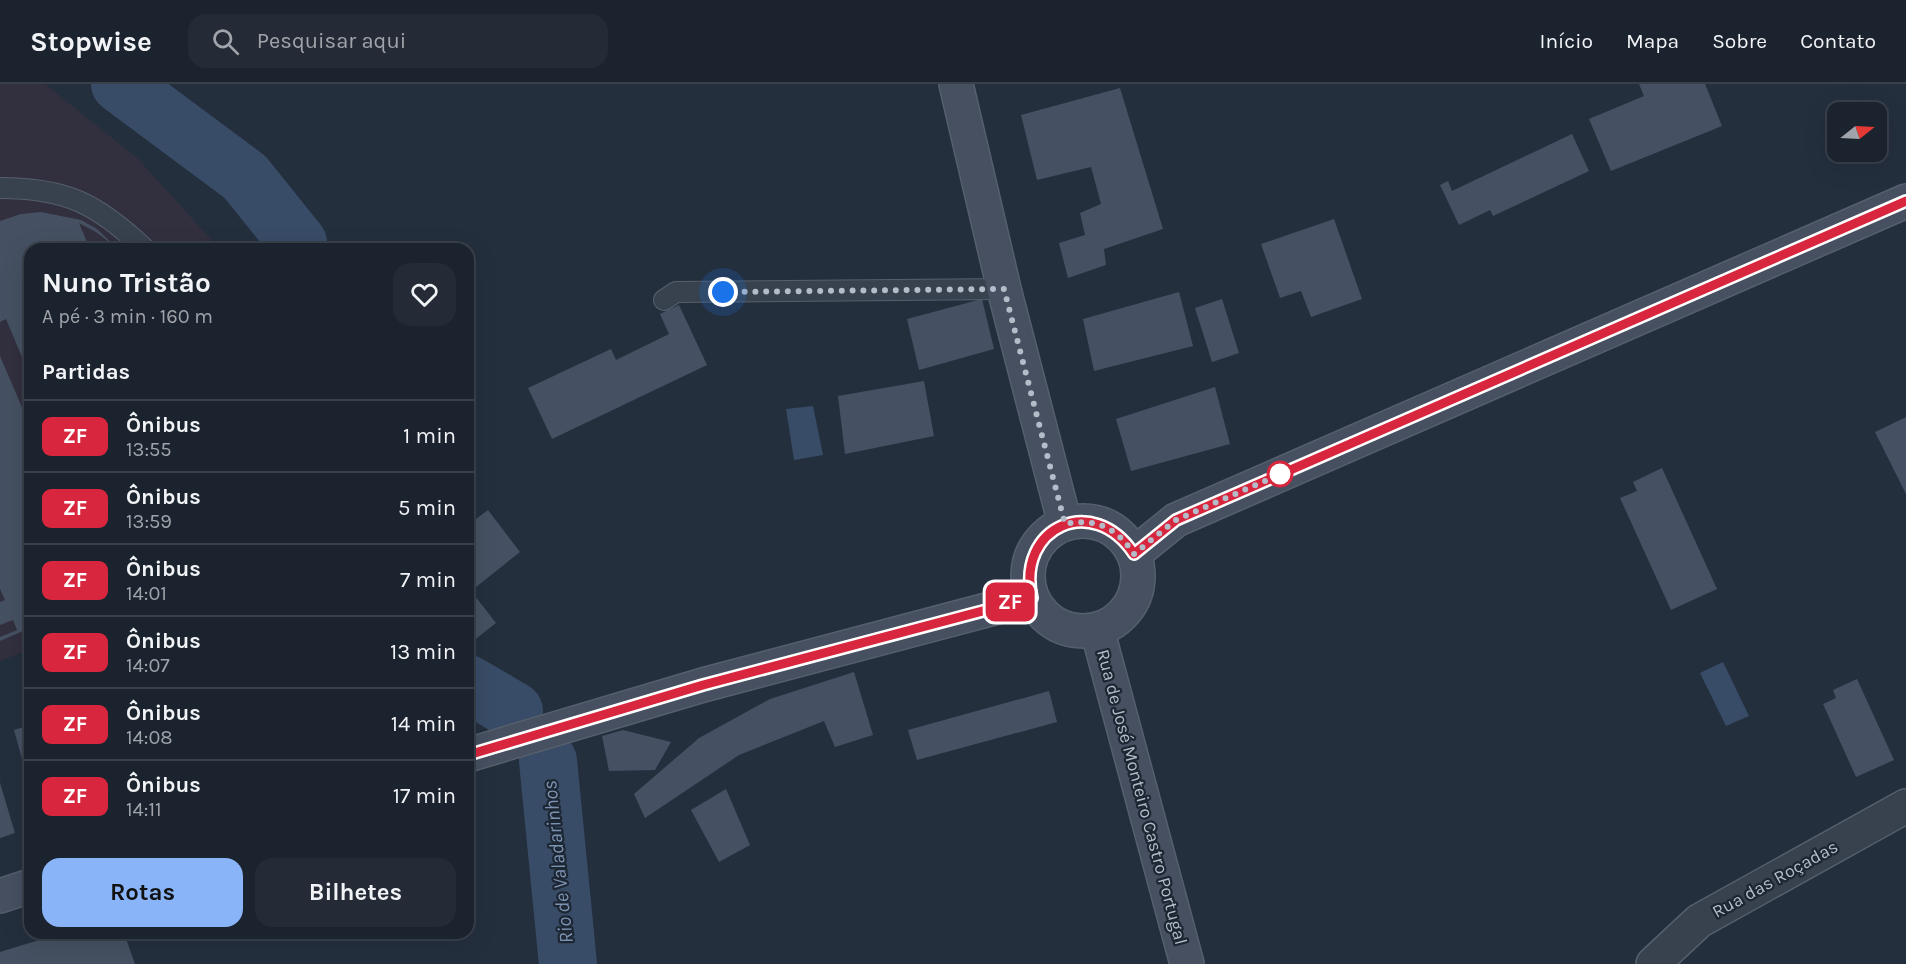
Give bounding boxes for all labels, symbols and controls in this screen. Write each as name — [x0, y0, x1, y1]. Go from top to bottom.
search box — [188, 14, 608, 68]
text: Stopwise — [30, 25, 152, 58]
icon: search — [209, 25, 242, 58]
text: Pesquisar aqui — [257, 28, 406, 54]
text: Início — [1540, 29, 1593, 53]
text: Mapa — [1626, 29, 1679, 53]
text: Sobre — [1712, 29, 1767, 53]
text: Contato — [1800, 29, 1876, 53]
north arrow — [1827, 102, 1887, 162]
map controls — [1827, 102, 1887, 162]
button: heart — [393, 263, 456, 326]
text: Nuno Tristão — [42, 266, 211, 299]
your location — [708, 277, 738, 307]
text: A pé · 3 min · 160 m — [42, 305, 213, 328]
text: Partidas — [42, 359, 130, 385]
text: Ônibus — [126, 412, 201, 438]
text: 1 min — [403, 423, 456, 449]
text: ZF — [63, 424, 87, 448]
text: 13:55 — [126, 438, 172, 461]
unlabelled marker — [1267, 461, 1293, 487]
text: Ônibus — [126, 484, 201, 510]
text: 5 min — [398, 495, 456, 521]
text: ZF — [63, 496, 87, 520]
text: 13:59 — [126, 510, 172, 533]
text: Ônibus — [126, 556, 201, 582]
text: 7 min — [400, 567, 456, 593]
text: ZF — [63, 568, 87, 592]
text: 14:01 — [126, 582, 167, 605]
line badge: ZF — [983, 582, 1037, 622]
text: ZF — [998, 590, 1022, 614]
text: Ônibus — [126, 628, 201, 654]
text: 13 min — [390, 639, 456, 665]
text: ZF — [63, 640, 87, 664]
street label: Rua de José Monteiro Castro Portugal — [1092, 647, 1192, 947]
text: 14:07 — [126, 654, 170, 677]
text: Ônibus — [126, 700, 201, 726]
text: 14 min — [391, 711, 456, 737]
text: ZF — [63, 712, 87, 736]
text: 14:08 — [126, 726, 173, 749]
text: Ônibus — [126, 772, 201, 798]
water label: Rio de Valadarinhos — [538, 779, 578, 945]
text: 17 min — [393, 783, 456, 809]
text: ZF — [63, 784, 87, 808]
text: 14:11 — [126, 798, 162, 821]
street label: Rua das Roçadas — [1708, 835, 1842, 923]
button: Rotas — [42, 858, 243, 927]
button: Bilhetes — [255, 858, 456, 927]

